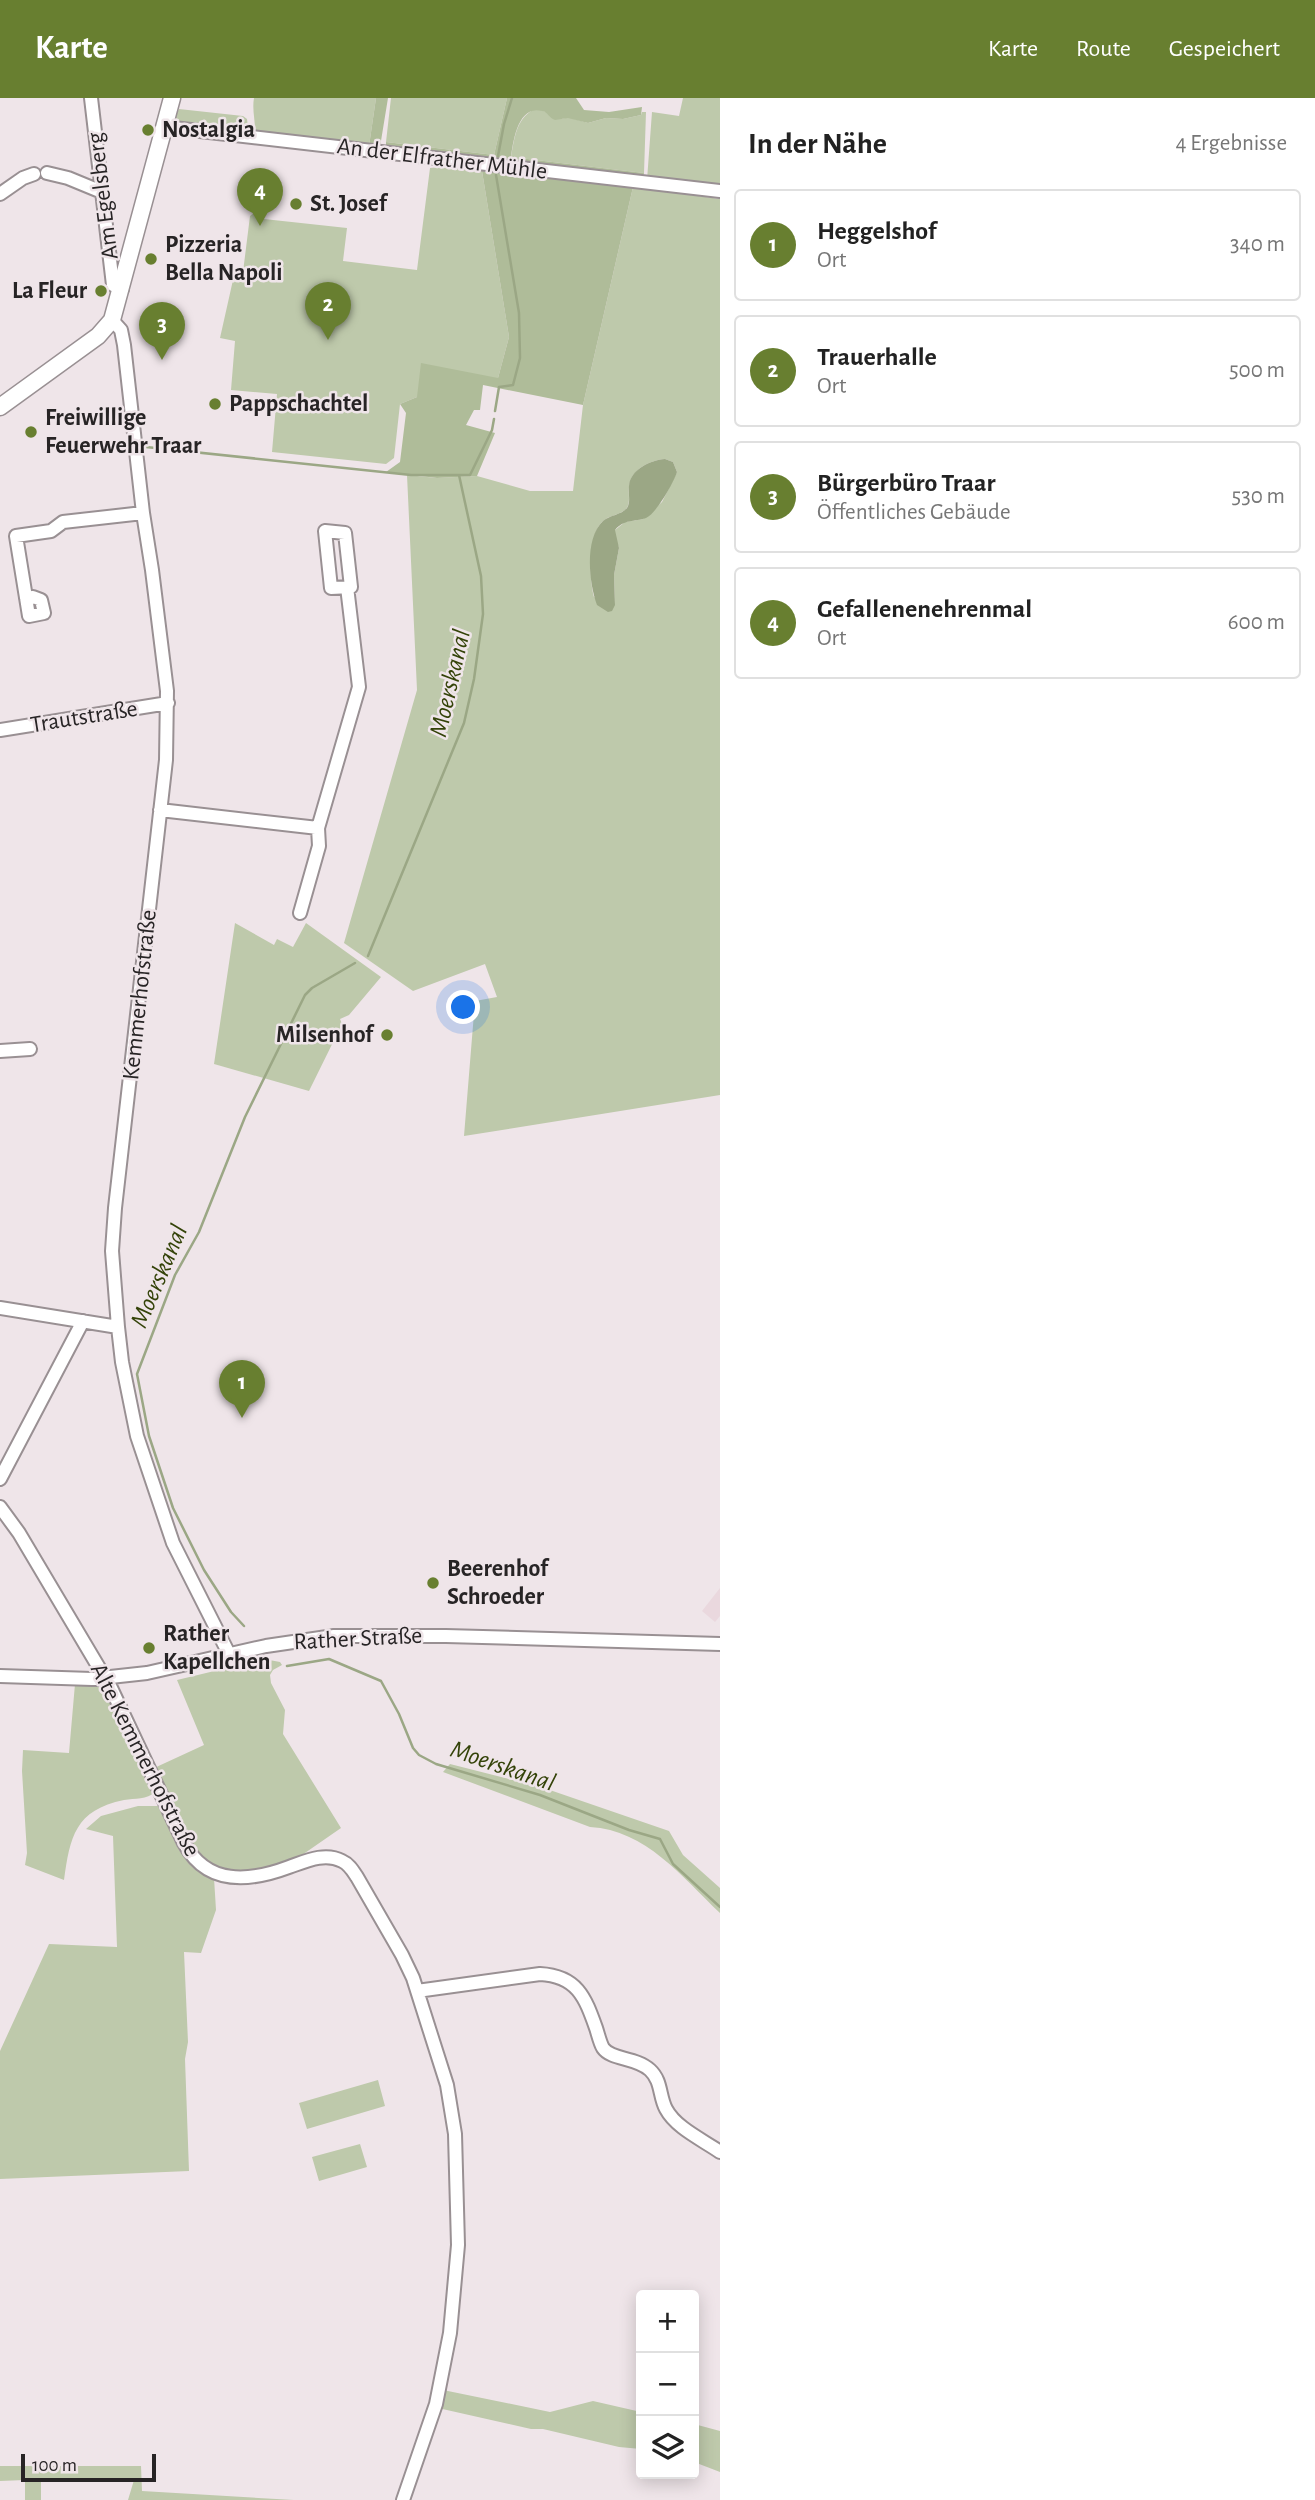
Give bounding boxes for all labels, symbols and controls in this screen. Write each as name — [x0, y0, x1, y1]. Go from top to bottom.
text: Karte — [35, 32, 108, 65]
text: Karte — [988, 37, 1038, 61]
text: Route — [1076, 37, 1131, 61]
text: Gespeichert — [1169, 37, 1280, 61]
place label: Nostalgia — [162, 118, 255, 142]
marker: Nostalgia — [140, 122, 156, 138]
text: In der Nähe — [748, 129, 887, 159]
street label: Am Egelsberg — [83, 131, 123, 261]
text: 4 Ergebnisse — [1175, 132, 1287, 155]
street label: An der Elfrather Mühle — [336, 134, 548, 184]
pin: 4 — [237, 168, 283, 226]
place label: St. Josef — [310, 192, 389, 216]
marker: St. Josef — [288, 196, 304, 212]
text: Heggelshof — [817, 218, 936, 244]
place label: Pizzeria Bella Napoli — [165, 233, 282, 285]
text: 1 — [769, 233, 777, 256]
text: 340 m — [1230, 233, 1285, 256]
text: Ort — [817, 249, 846, 272]
marker: Pizzeria Bella Napoli — [143, 251, 159, 267]
place label: La Fleur — [12, 279, 88, 303]
pin: 2 — [305, 282, 351, 340]
marker: La Fleur — [93, 283, 109, 299]
pin: 3 — [139, 302, 185, 360]
text: Trauerhalle — [817, 344, 937, 370]
text: 2 — [768, 359, 778, 382]
text: 500 m — [1229, 359, 1285, 382]
text: Ort — [817, 375, 846, 398]
place label: Pappschachtel — [229, 392, 368, 416]
marker: Pappschachtel — [207, 396, 223, 412]
place label: Freiwillige Feuerwehr Traar — [45, 406, 202, 458]
marker: Freiwillige Feuerwehr Traar — [23, 424, 39, 440]
text: Bürgerbüro Traar — [817, 470, 996, 496]
text: 3 — [768, 485, 778, 508]
text: 530 m — [1232, 485, 1285, 508]
text: Öffentliches Gebäude — [817, 501, 1011, 524]
text: Gefallenenehrenmal — [817, 596, 1032, 622]
text: 4 — [767, 611, 779, 634]
text: 600 m — [1228, 611, 1285, 634]
water label: Moerskanal — [425, 627, 475, 739]
text: Ort — [817, 627, 846, 650]
street label: Trautstraße — [29, 697, 139, 737]
street label: Kemmerhofstraße — [119, 909, 161, 1081]
your location — [446, 990, 480, 1024]
place label: Milsenhof — [276, 1023, 375, 1047]
marker: Milsenhof — [379, 1027, 395, 1043]
water label: Moerskanal — [126, 1221, 192, 1331]
pin: 1 — [219, 1360, 265, 1418]
place label: Beerenhof Schroeder — [447, 1557, 550, 1609]
marker: Beerenhof Schroeder — [425, 1575, 441, 1591]
place label: Rather Kapellchen — [163, 1622, 271, 1674]
street label: Rather Straße — [293, 1624, 423, 1654]
marker: Rather Kapellchen — [141, 1640, 157, 1656]
street label: Alte Kemmerhofstraße — [86, 1660, 204, 1860]
water label: Moerskanal — [447, 1736, 559, 1796]
map controls — [636, 2290, 699, 2479]
button: + — [636, 2290, 699, 2353]
button: − — [636, 2353, 699, 2416]
button: layers — [636, 2416, 699, 2479]
scale bar — [21, 2451, 156, 2483]
text: 100 m — [32, 2456, 77, 2475]

